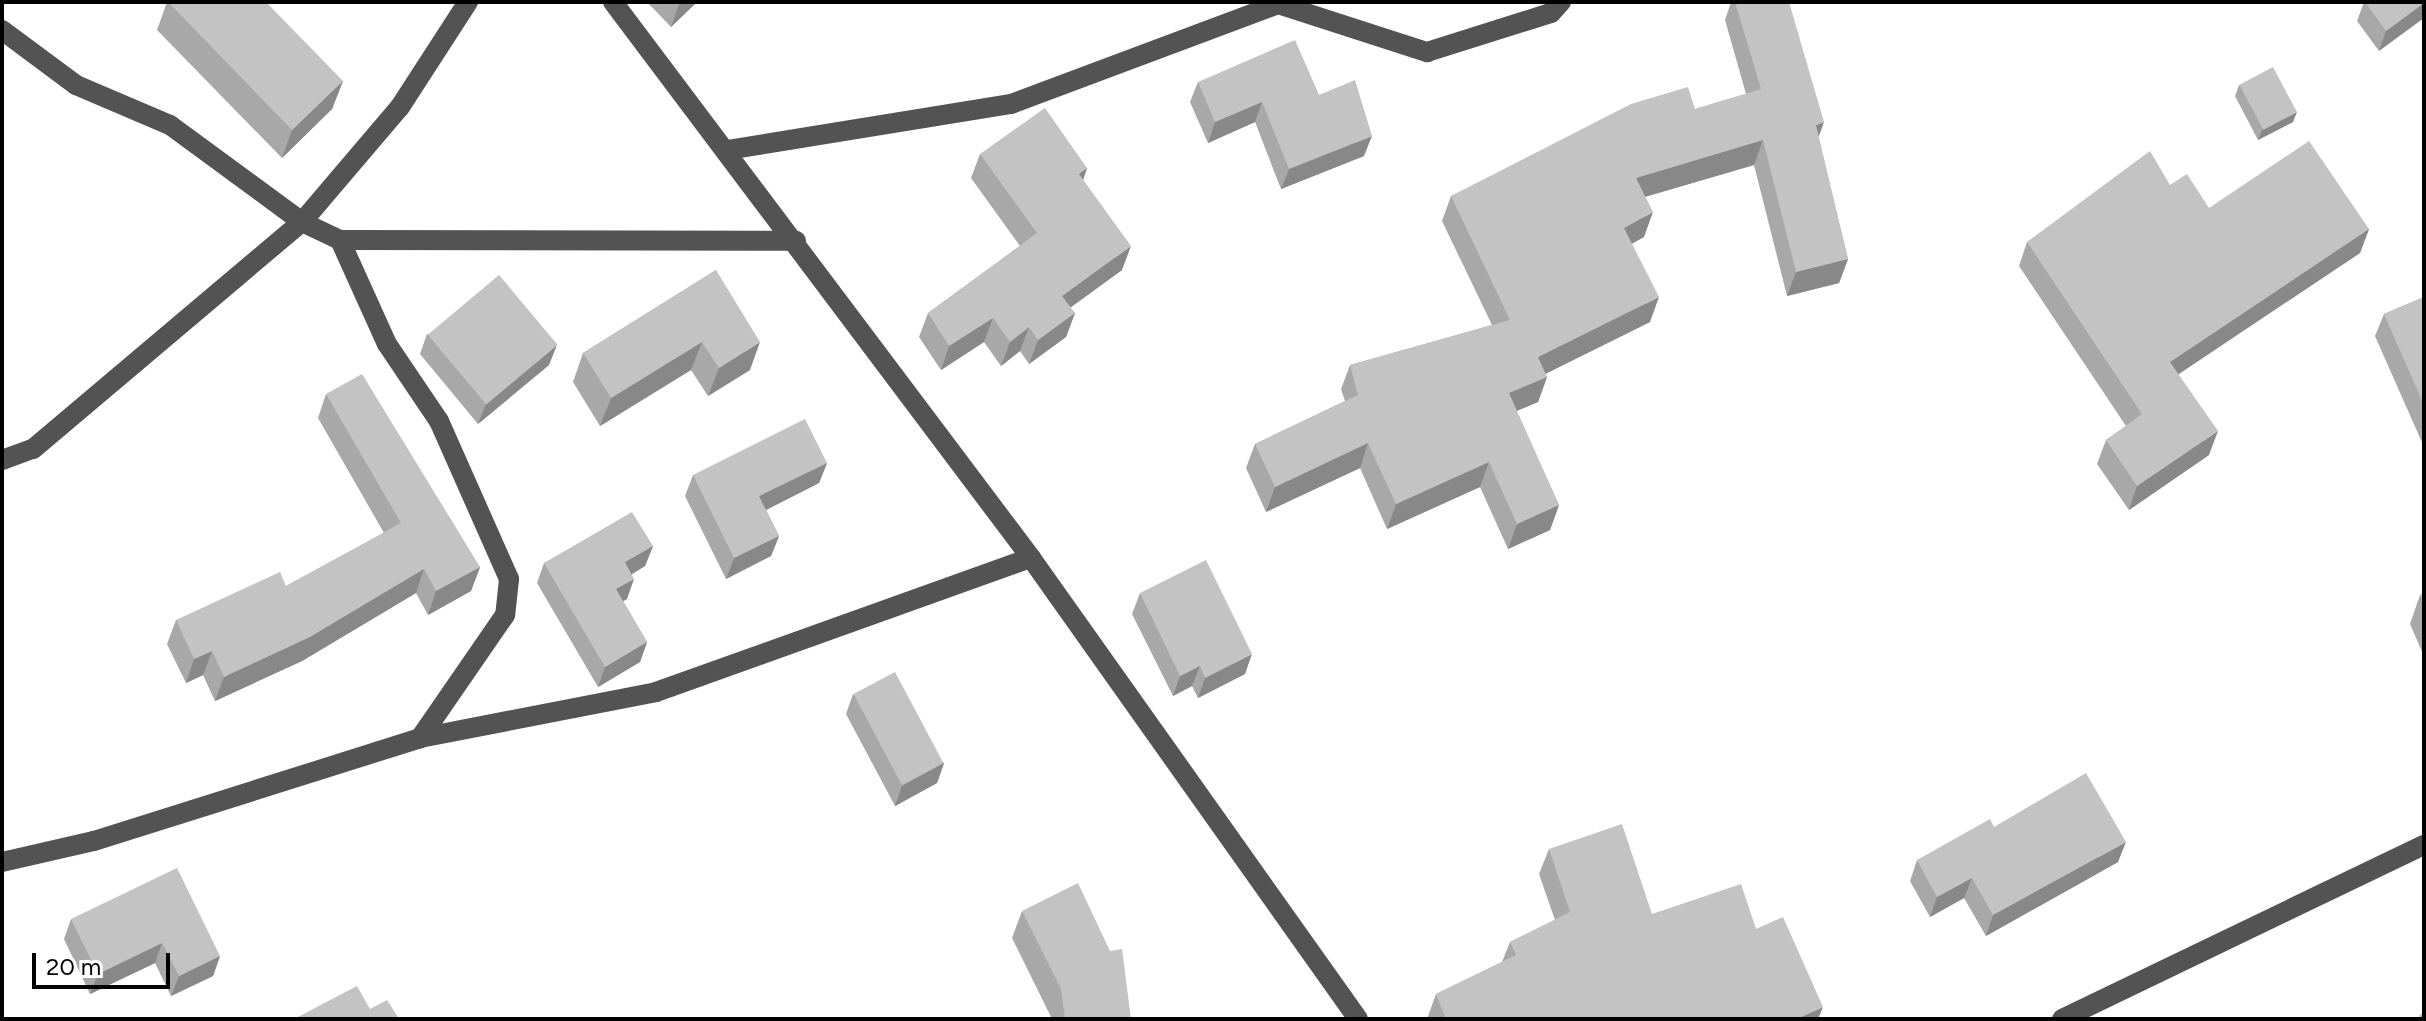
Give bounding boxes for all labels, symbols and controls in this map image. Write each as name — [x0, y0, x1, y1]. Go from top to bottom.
scale bar — [36, 937, 174, 987]
text: 20 m — [46, 952, 101, 981]

